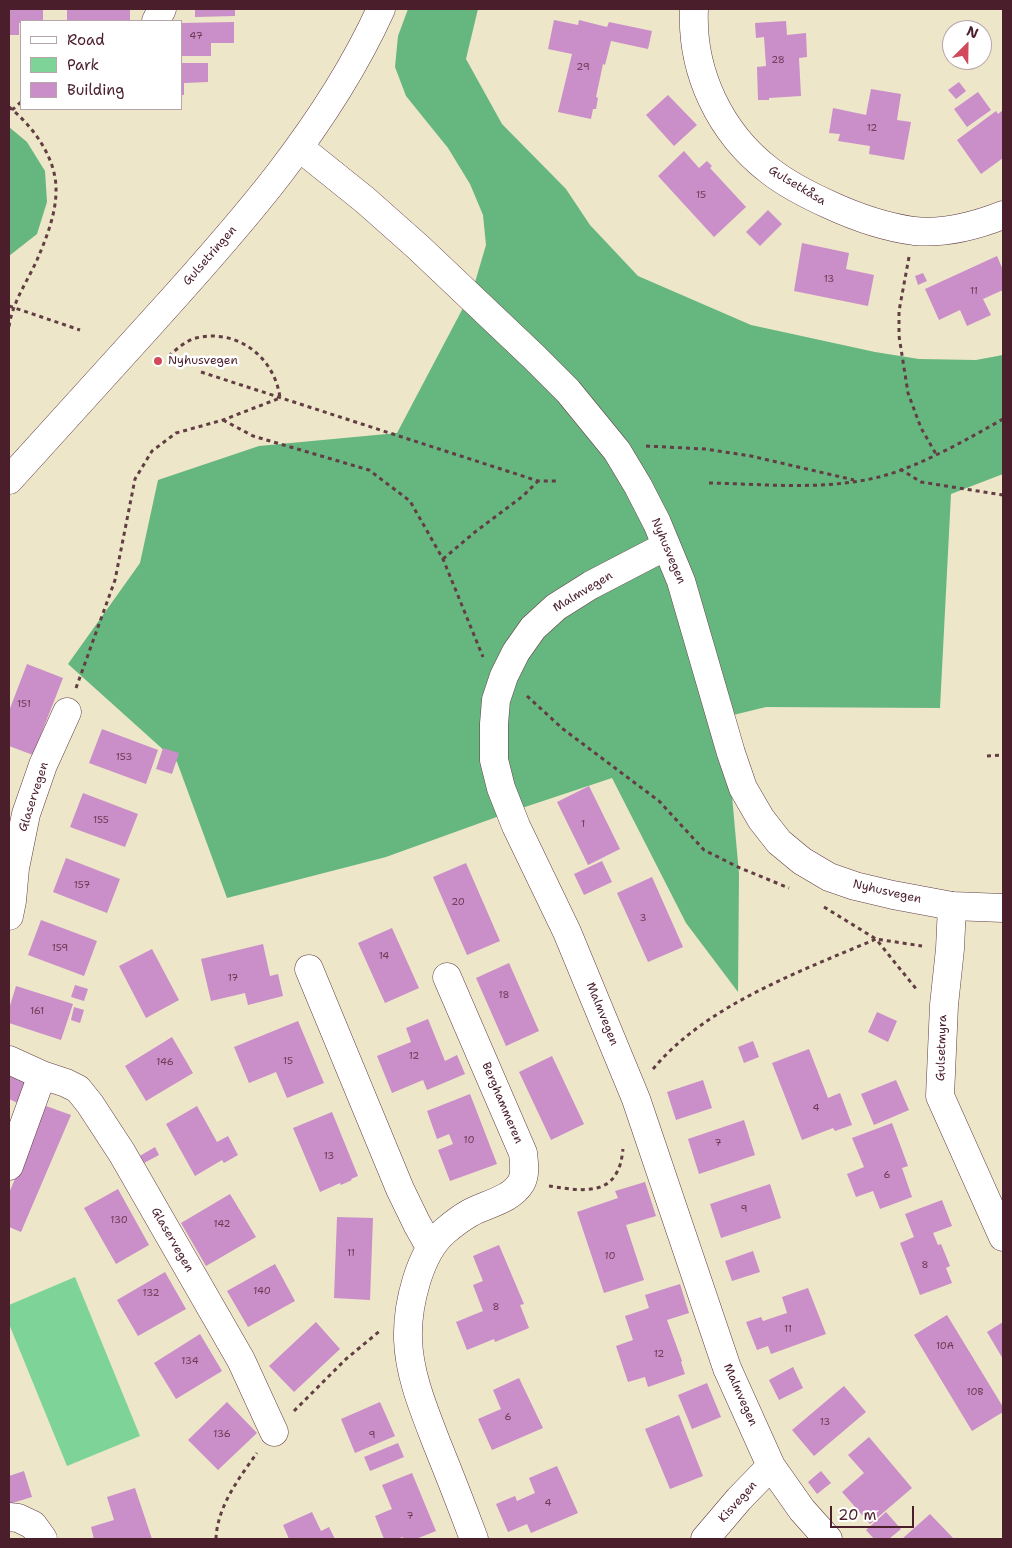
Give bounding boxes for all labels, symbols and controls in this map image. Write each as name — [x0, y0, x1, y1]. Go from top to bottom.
legend — [20, 20, 182, 110]
north arrow — [942, 20, 992, 70]
text: N — [964, 22, 981, 43]
text: Road — [67, 30, 105, 50]
house number: 47 — [189, 30, 203, 42]
house number: 28 — [771, 54, 785, 66]
text: Park — [67, 55, 99, 75]
house number: 29 — [576, 61, 590, 73]
text: Building — [67, 80, 124, 100]
house number: 12 — [867, 122, 877, 134]
street label: Gulsetkåsa — [766, 163, 828, 209]
house number: 15 — [696, 189, 706, 201]
street label: Gulsetringen — [180, 223, 240, 289]
house number: 13 — [824, 273, 834, 285]
house number: 11 — [970, 285, 978, 297]
place label: Nyhusvegen — [168, 354, 238, 368]
marker: Nyhusvegen — [152, 355, 164, 367]
street label: Nyhusvegen — [648, 516, 688, 586]
street label: Malmvegen — [551, 569, 615, 615]
house number: 151 — [17, 698, 31, 710]
house number: 153 — [116, 751, 132, 763]
street label: Glaservegen — [16, 760, 52, 834]
house number: 155 — [93, 814, 109, 826]
house number: 1 — [581, 818, 585, 830]
street label: Nyhusvegen — [851, 877, 923, 907]
house number: 157 — [74, 879, 90, 891]
house number: 20 — [451, 896, 465, 908]
house number: 3 — [640, 912, 646, 924]
house number: 159 — [52, 942, 68, 954]
house number: 14 — [379, 950, 389, 962]
house number: 17 — [228, 972, 238, 984]
street label: Malmvegen — [583, 980, 621, 1048]
house number: 18 — [498, 989, 510, 1001]
house number: 161 — [30, 1005, 44, 1017]
street label: Gulsetmyra — [934, 1015, 950, 1081]
house number: 12 — [409, 1050, 419, 1062]
house number: 15 — [283, 1055, 293, 1067]
house number: 146 — [156, 1056, 174, 1068]
street label: Berghammeren — [478, 1060, 526, 1146]
house number: 4 — [813, 1102, 819, 1114]
house number: 10 — [464, 1134, 474, 1146]
house number: 7 — [715, 1137, 721, 1149]
house number: 13 — [324, 1150, 334, 1162]
house number: 6 — [884, 1169, 890, 1181]
house number: 9 — [741, 1203, 747, 1215]
street label: Glaservegen — [148, 1205, 196, 1275]
house number: 130 — [110, 1214, 128, 1226]
house number: 142 — [213, 1218, 231, 1230]
house number: 11 — [347, 1247, 355, 1259]
house number: 10 — [605, 1250, 615, 1262]
house number: 8 — [922, 1259, 928, 1271]
house number: 140 — [253, 1285, 271, 1297]
house number: 132 — [142, 1287, 160, 1299]
house number: 8 — [493, 1301, 499, 1313]
house number: 11 — [784, 1323, 792, 1335]
house number: 10A — [936, 1340, 954, 1352]
house number: 12 — [654, 1348, 664, 1360]
house number: 134 — [181, 1355, 199, 1367]
street label: Malmvegen — [720, 1362, 760, 1428]
house number: 10B — [967, 1386, 983, 1398]
house number: 6 — [505, 1411, 511, 1423]
house number: 13 — [820, 1416, 830, 1428]
house number: 136 — [213, 1428, 231, 1440]
house number: 9 — [369, 1429, 375, 1441]
street label: Kisvegen — [716, 1478, 760, 1526]
scale bar — [832, 1496, 916, 1528]
house number: 4 — [545, 1497, 551, 1509]
text: 20 m — [838, 1505, 877, 1525]
house number: 7 — [407, 1510, 413, 1522]

